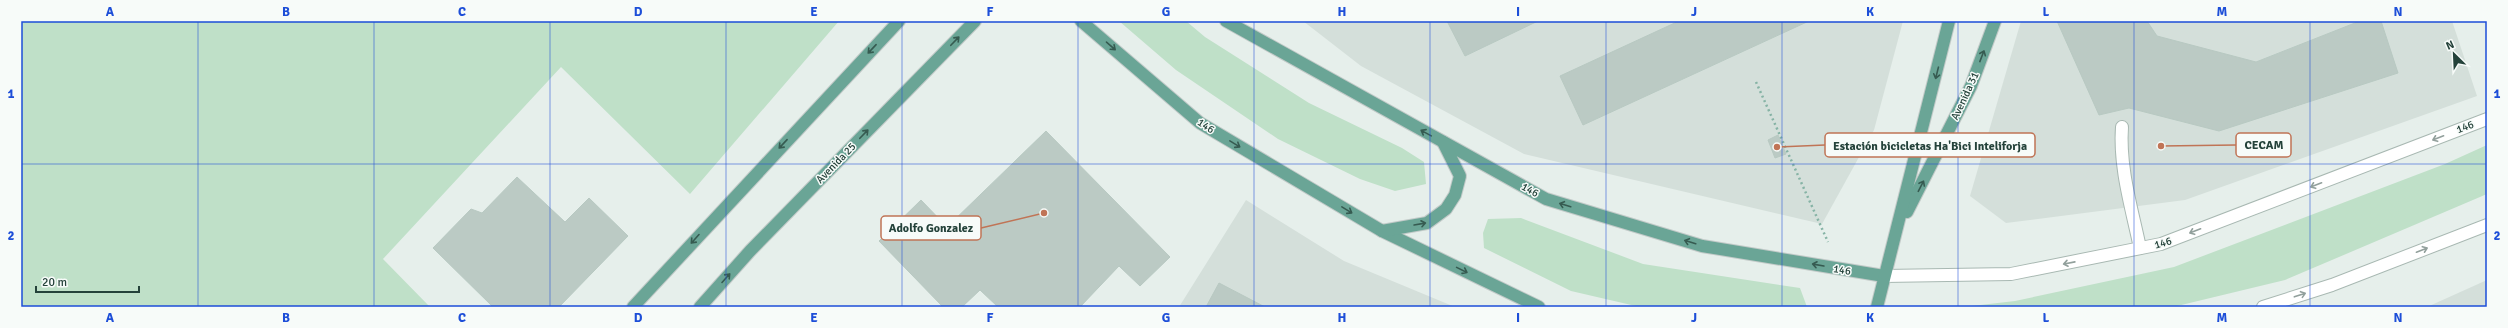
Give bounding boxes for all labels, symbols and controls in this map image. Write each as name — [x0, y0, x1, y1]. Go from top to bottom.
text: A — [106, 4, 115, 20]
text: B — [282, 4, 290, 20]
text: C — [458, 4, 466, 20]
text: D — [634, 4, 643, 20]
text: E — [810, 4, 818, 20]
text: F — [987, 4, 994, 20]
text: G — [1162, 4, 1170, 20]
text: H — [1338, 4, 1346, 20]
text: I — [1516, 4, 1520, 20]
text: J — [1691, 4, 1697, 20]
text: K — [1866, 4, 1874, 20]
text: L — [2043, 4, 2050, 20]
text: M — [2217, 4, 2228, 20]
text: N — [2393, 4, 2403, 20]
north arrow — [2434, 34, 2474, 74]
one-way arrow — [950, 36, 960, 46]
text: N — [2444, 38, 2456, 53]
one-way arrow — [1106, 42, 1116, 51]
one-way arrow — [868, 44, 877, 54]
one-way arrow — [1979, 50, 1987, 62]
one-way arrow — [1933, 66, 1940, 79]
street label: Avenida 31 — [1948, 70, 1982, 122]
text: 1 — [7, 86, 15, 102]
text: 1 — [2493, 86, 2501, 102]
street label: 146 — [1195, 116, 1217, 136]
street label: 146 — [2454, 118, 2476, 136]
one-way arrow — [1420, 128, 1432, 136]
one-way arrow — [859, 129, 869, 139]
callout: Estación bicicletas Ha'Bici Inteliforja — [1825, 133, 2035, 157]
callout: CECAM — [2236, 133, 2291, 157]
one-way arrow — [2432, 134, 2444, 142]
text: CECAM — [2244, 138, 2284, 153]
one-way arrow — [779, 139, 788, 149]
text: Estación bicicletas Ha'Bici Inteliforja — [1833, 139, 2027, 154]
street label: Avenida 25 — [813, 140, 859, 186]
one-way arrow — [1229, 140, 1241, 148]
street label: 146 — [1519, 180, 1541, 200]
one-way arrow — [1918, 180, 1925, 192]
one-way arrow — [2311, 181, 2323, 189]
one-way arrow — [1559, 201, 1572, 208]
one-way arrow — [1341, 207, 1353, 215]
callout: Adolfo Gonzalez — [881, 216, 981, 240]
one-way arrow — [1413, 220, 1426, 228]
text: Adolfo Gonzalez — [889, 221, 974, 236]
text: 2 — [7, 228, 15, 244]
one-way arrow — [2189, 228, 2201, 236]
text: 2 — [2493, 228, 2501, 244]
one-way arrow — [690, 234, 699, 244]
street label: 146 — [2153, 234, 2173, 252]
one-way arrow — [1684, 238, 1697, 245]
one-way arrow — [2416, 246, 2428, 254]
one-way arrow — [2063, 259, 2076, 267]
one-way arrow — [1812, 261, 1825, 269]
street label: 146 — [1832, 262, 1852, 278]
one-way arrow — [1456, 267, 1468, 274]
scale bar — [36, 268, 139, 294]
one-way arrow — [721, 273, 730, 283]
text: 20 m — [42, 275, 67, 290]
one-way arrow — [2294, 291, 2307, 298]
text: A — [106, 310, 115, 326]
text: B — [282, 310, 290, 326]
text: C — [458, 310, 466, 326]
text: D — [634, 310, 643, 326]
text: E — [810, 310, 818, 326]
text: F — [987, 310, 994, 326]
text: G — [1162, 310, 1170, 326]
text: H — [1338, 310, 1346, 326]
text: I — [1516, 310, 1520, 326]
text: J — [1691, 310, 1697, 326]
text: K — [1866, 310, 1874, 326]
text: L — [2043, 310, 2050, 326]
text: M — [2217, 310, 2228, 326]
text: N — [2393, 310, 2403, 326]

